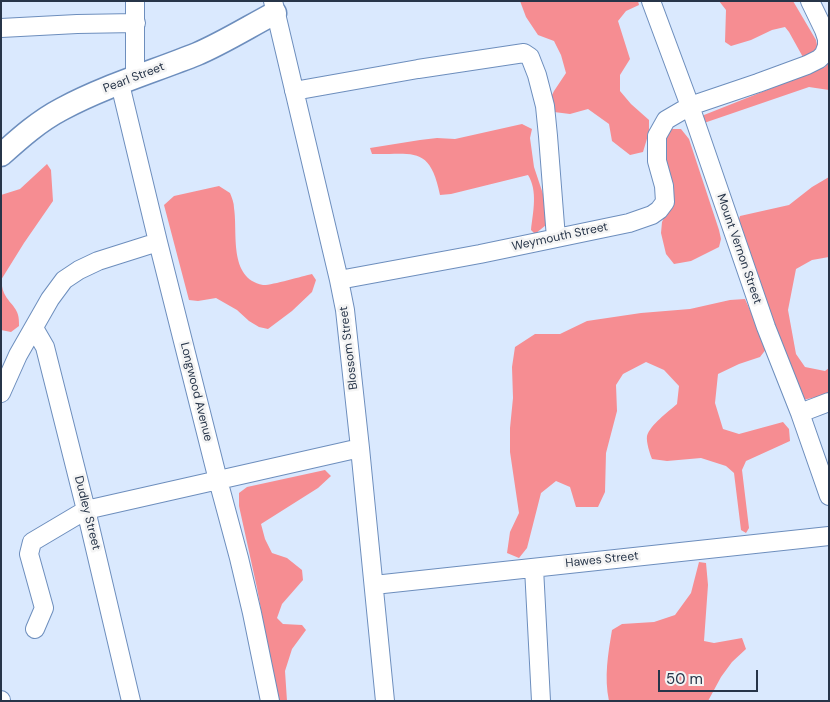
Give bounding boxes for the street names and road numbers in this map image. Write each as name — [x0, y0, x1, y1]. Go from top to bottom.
street label: Pearl Street — [101, 60, 167, 96]
street label: Mount Vernon Street — [713, 192, 765, 306]
street label: Weymouth Street — [511, 220, 609, 254]
street label: Blossom Street — [337, 305, 361, 391]
street label: Longwood Avenue — [177, 341, 215, 443]
street label: Dudley Street — [71, 474, 103, 552]
street label: Hawes Street — [565, 549, 639, 571]

